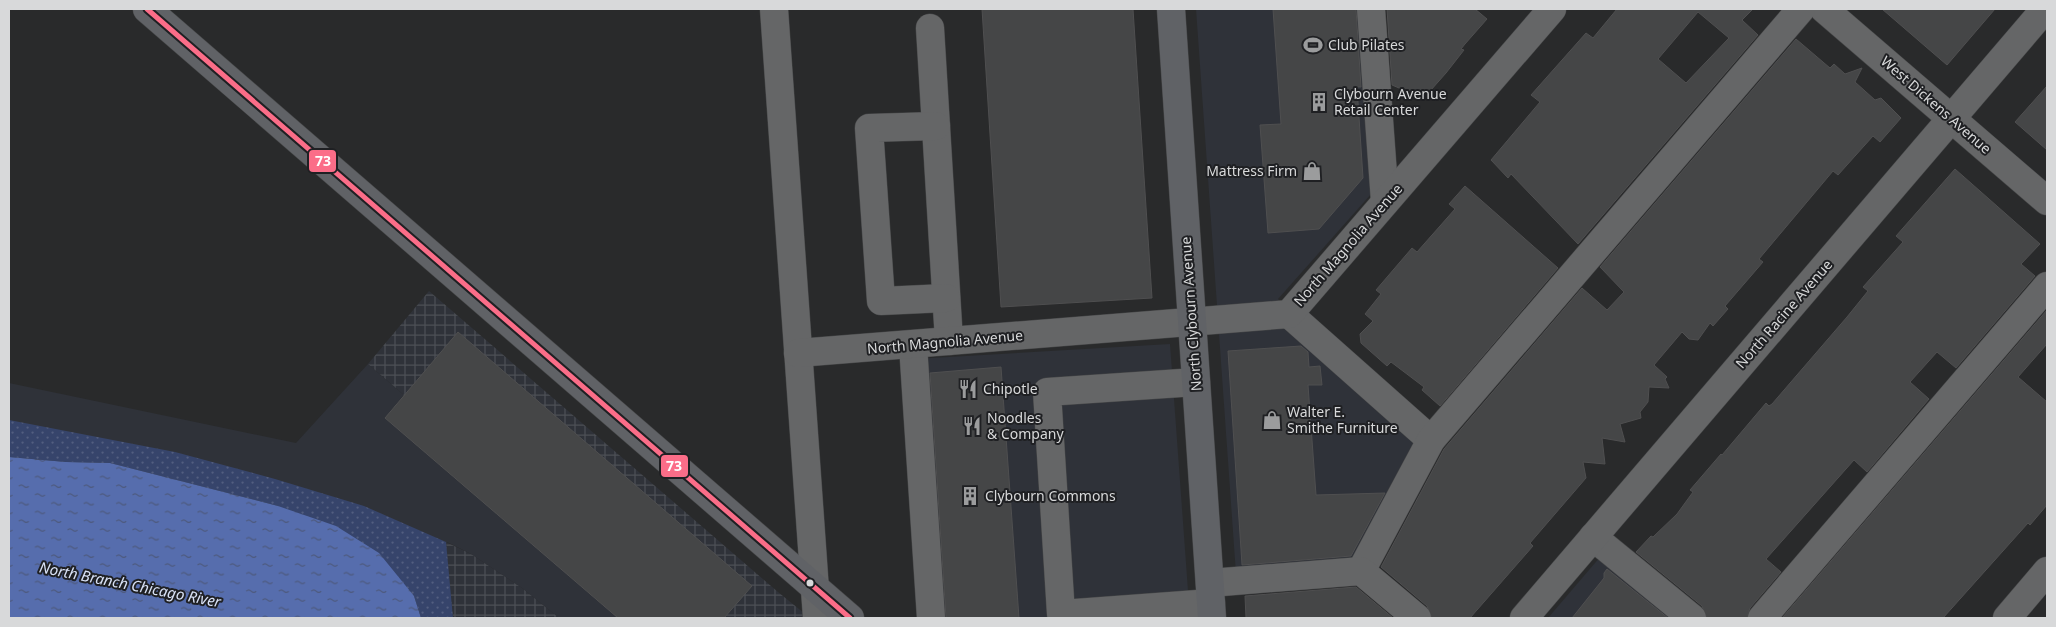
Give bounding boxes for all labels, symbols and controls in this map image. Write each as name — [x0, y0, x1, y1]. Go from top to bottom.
sports icon: Club Pilates — [1302, 34, 1324, 56]
place label: Club Pilates — [1328, 35, 1405, 54]
street label: West Dickens Avenue — [1877, 51, 1996, 158]
place label: Clybourn Avenue Retail Center — [1334, 84, 1447, 119]
building icon: Clybourn Avenue Retail Center — [1308, 91, 1330, 113]
line badge: 73 — [308, 149, 337, 173]
text: 73 — [315, 151, 331, 170]
shop icon: Mattress Firm — [1301, 160, 1323, 182]
place label: Mattress Firm — [1206, 161, 1297, 180]
street label: North Magnolia Avenue — [1289, 179, 1406, 310]
street label: North Clybourn Avenue — [1176, 236, 1205, 392]
street label: North Racine Avenue — [1731, 255, 1836, 372]
street label: North Magnolia Avenue — [866, 325, 1024, 358]
restaurant icon: Chipotle — [957, 378, 979, 400]
place label: Chipotle — [983, 379, 1038, 398]
place label: Walter E. Smithe Furniture — [1287, 402, 1398, 437]
place label: Noodles & Company — [987, 408, 1064, 443]
shop icon: Walter E. Smithe Furniture — [1261, 409, 1283, 431]
restaurant icon: Noodles & Company — [961, 415, 983, 437]
line badge: 73 — [660, 454, 689, 478]
text: 73 — [666, 456, 682, 475]
building icon: Clybourn Commons — [959, 485, 981, 507]
place label: Clybourn Commons — [985, 486, 1116, 505]
water label: North Branch Chicago River — [38, 557, 224, 612]
unlabelled marker — [805, 578, 815, 588]

